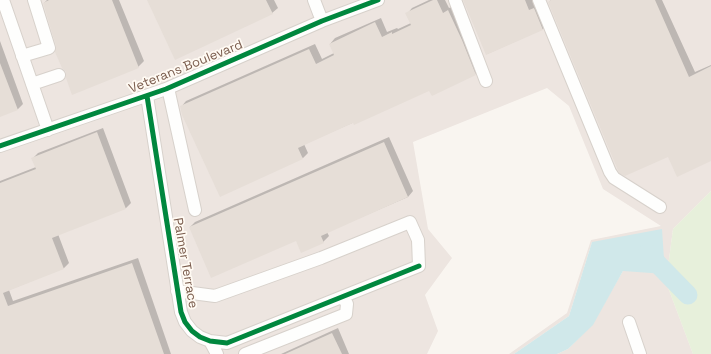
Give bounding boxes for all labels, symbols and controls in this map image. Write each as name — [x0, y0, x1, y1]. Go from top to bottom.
street label: Veterans Boulevard — [127, 37, 245, 97]
street label: Palmer Terrace — [169, 216, 201, 310]

